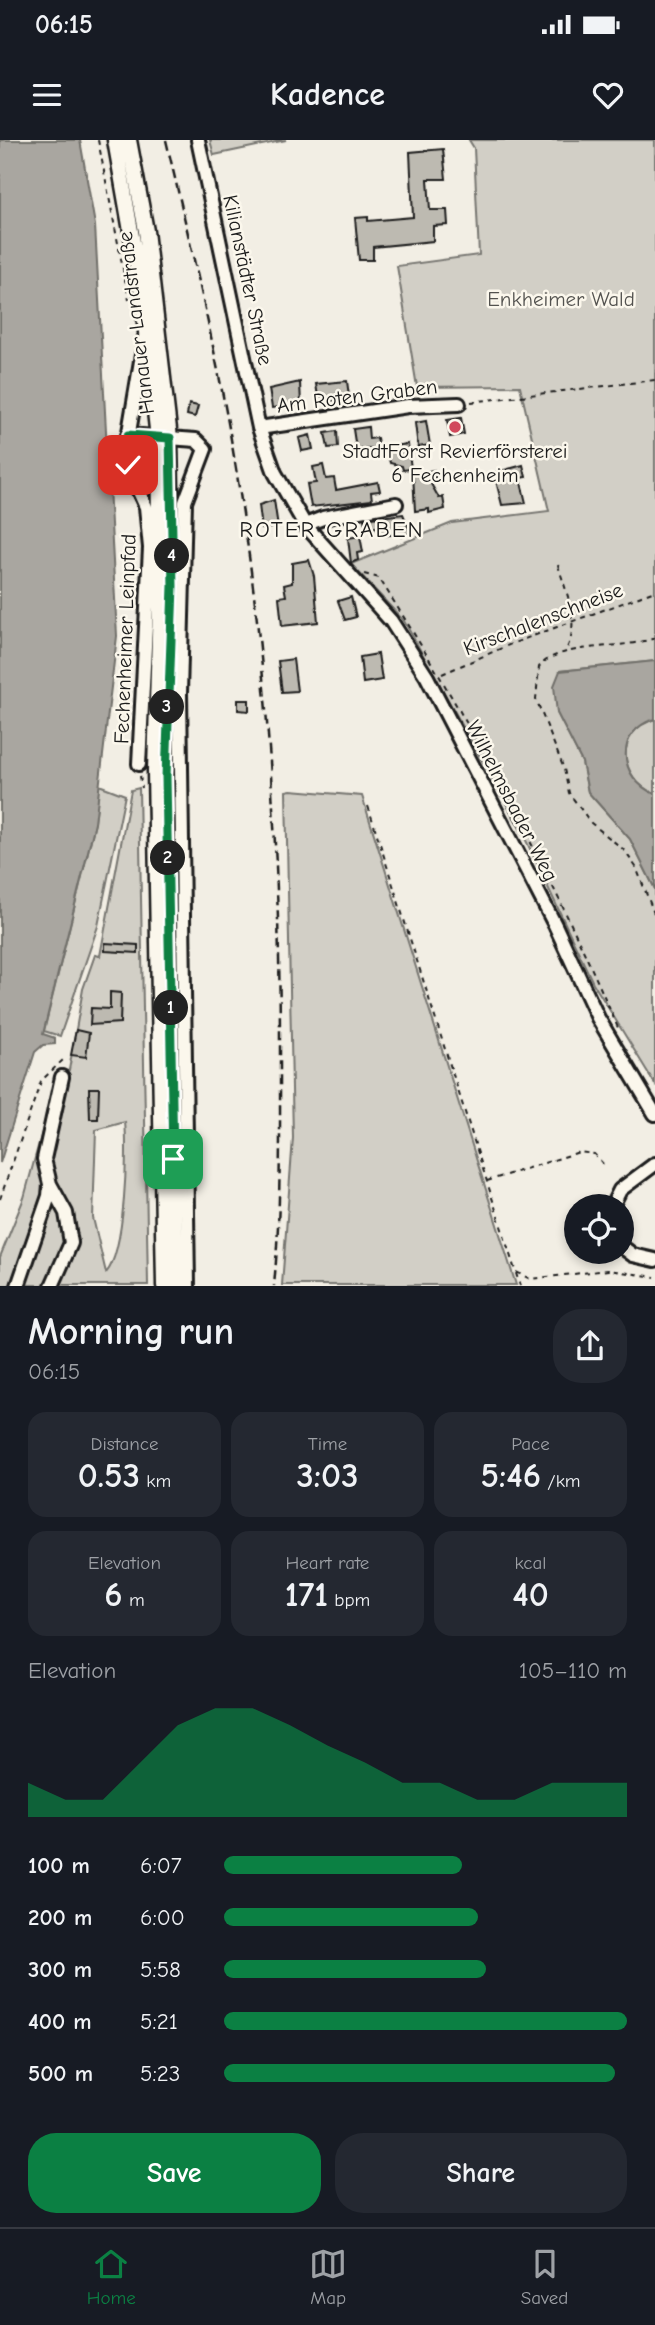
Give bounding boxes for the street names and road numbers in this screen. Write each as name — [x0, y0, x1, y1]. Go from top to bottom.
street label: Kilianstädter Straße — [218, 193, 278, 367]
street label: Hanauer Landstraße — [113, 230, 159, 416]
street label: Am Roten Graben — [275, 374, 439, 418]
street label: Fechenheimer Leinpfad — [109, 533, 141, 745]
street label: Kirschalenschneise — [460, 578, 626, 660]
street label: Wilhelmsbader Weg — [461, 716, 563, 886]

